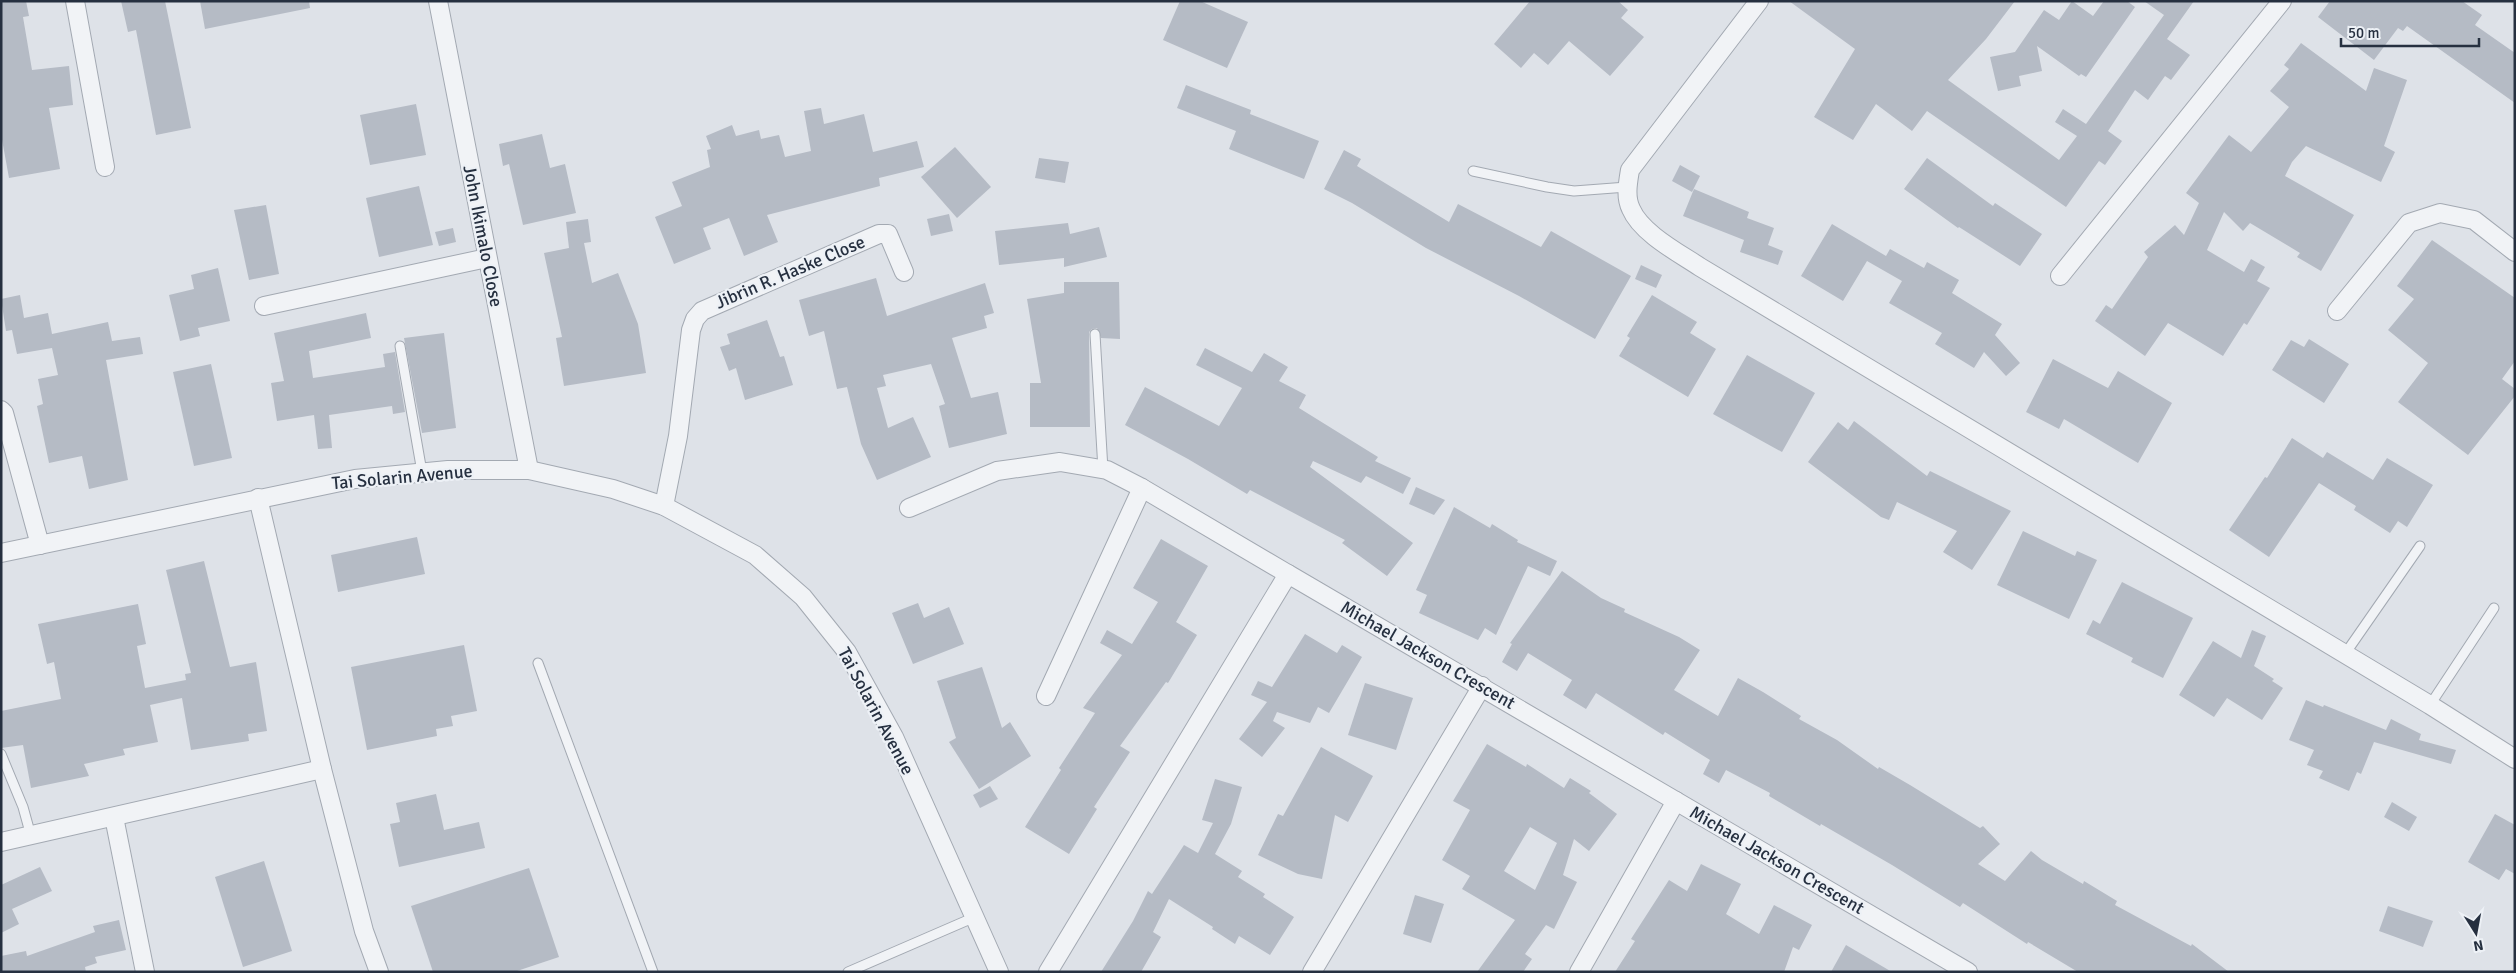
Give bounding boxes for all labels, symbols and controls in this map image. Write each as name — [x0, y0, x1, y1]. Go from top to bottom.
scale bar — [2341, 15, 2478, 47]
text: 50 m — [2348, 24, 2379, 42]
street label: John Ikimalo Close — [458, 163, 508, 309]
street label: Jibrin R. Haske Close — [712, 231, 868, 313]
street label: Tai Solarin Avenue — [331, 460, 473, 494]
street label: Michael Jackson Crescent — [1337, 596, 1519, 714]
street label: Tai Solarin Avenue — [833, 643, 919, 779]
street label: Michael Jackson Crescent — [1686, 801, 1868, 919]
north arrow — [2451, 908, 2501, 958]
text: N — [2472, 936, 2485, 955]

